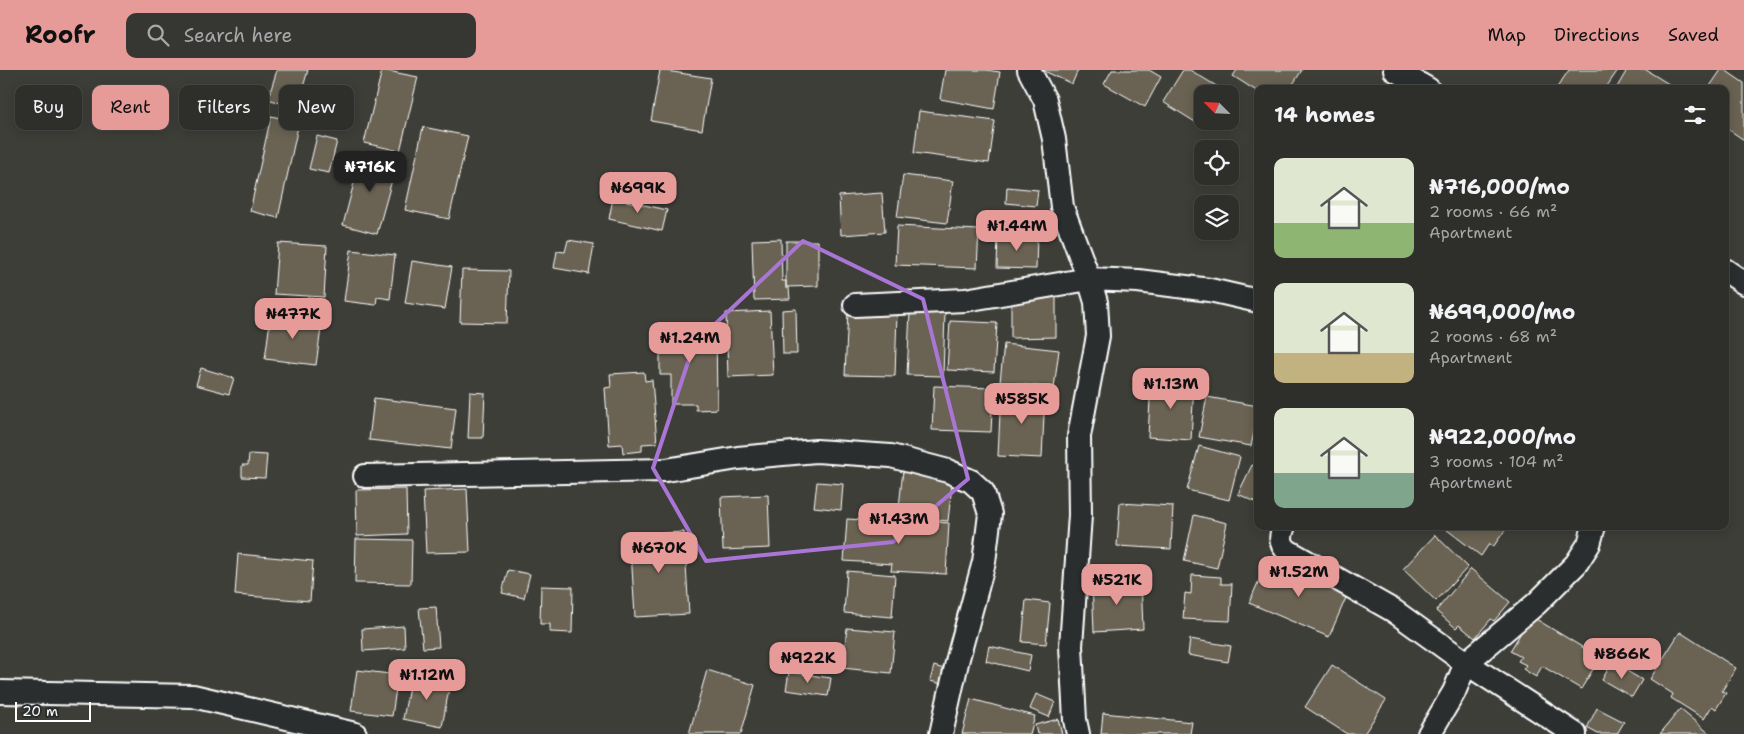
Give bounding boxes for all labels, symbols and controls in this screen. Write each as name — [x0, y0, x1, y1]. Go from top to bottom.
search box — [126, 13, 476, 58]
text: Roofr — [25, 19, 96, 51]
icon: search — [144, 21, 172, 49]
text: Search here — [184, 23, 292, 48]
text: Map — [1488, 23, 1526, 47]
text: Directions — [1554, 23, 1640, 47]
text: Saved — [1668, 23, 1719, 47]
chip: Buy — [15, 85, 82, 130]
chip: Rent — [92, 85, 169, 130]
chip: Filters — [179, 85, 269, 130]
chip: New — [279, 85, 354, 130]
north arrow — [1194, 85, 1239, 130]
map controls — [1194, 85, 1239, 240]
text: 14 homes — [1274, 101, 1375, 129]
icon: filters — [1681, 101, 1709, 129]
button: locate — [1194, 140, 1239, 185]
pin: ₦716K — [335, 150, 405, 193]
text: ₦716K — [345, 156, 395, 177]
pin: ₦699K — [603, 172, 673, 214]
text: ₦716,000/mo — [1429, 173, 1570, 201]
text: ₦699K — [611, 177, 665, 198]
icon: home — [1314, 178, 1374, 238]
button: layers — [1194, 195, 1239, 240]
text: 2 rooms · 66 m² — [1429, 201, 1557, 222]
pin: ₦1.44M — [976, 210, 1058, 252]
text: ₦1.44M — [987, 215, 1047, 236]
text: Apartment — [1429, 222, 1512, 243]
pin: ₦477K — [258, 298, 328, 340]
text: ₦699,000/mo — [1429, 298, 1575, 326]
text: ₦477K — [266, 303, 320, 324]
icon: home — [1314, 303, 1374, 363]
pin: ₦1.24M — [649, 322, 731, 364]
text: 2 rooms · 68 m² — [1429, 326, 1557, 347]
text: ₦1.24M — [660, 327, 720, 348]
text: Apartment — [1429, 347, 1512, 368]
pin: ₦1.13M — [1130, 368, 1212, 410]
text: ₦1.13M — [1143, 373, 1199, 394]
pin: ₦585K — [987, 382, 1057, 425]
text: ₦585K — [995, 388, 1049, 409]
text: ₦922,000/mo — [1429, 423, 1576, 451]
icon: home — [1314, 428, 1374, 488]
text: 3 rooms · 104 m² — [1429, 451, 1564, 472]
text: Apartment — [1429, 472, 1512, 493]
pin: ₦1.43M — [858, 502, 940, 545]
text: ₦1.43M — [869, 508, 929, 529]
pin: ₦670K — [624, 532, 694, 574]
text: ₦670K — [632, 537, 686, 558]
pin: ₦1.52M — [1258, 556, 1340, 598]
text: ₦1.52M — [1269, 561, 1329, 582]
pin: ₦521K — [1082, 564, 1152, 606]
text: ₦521K — [1092, 569, 1142, 590]
pin: ₦866K — [1587, 638, 1657, 680]
pin: ₦922K — [773, 642, 843, 684]
text: ₦866K — [1594, 643, 1650, 664]
text: ₦922K — [780, 647, 836, 668]
pin: ₦1.12M — [386, 658, 468, 701]
text: ₦1.12M — [399, 664, 455, 685]
scale bar — [15, 699, 91, 722]
text: 20 m — [22, 702, 58, 720]

